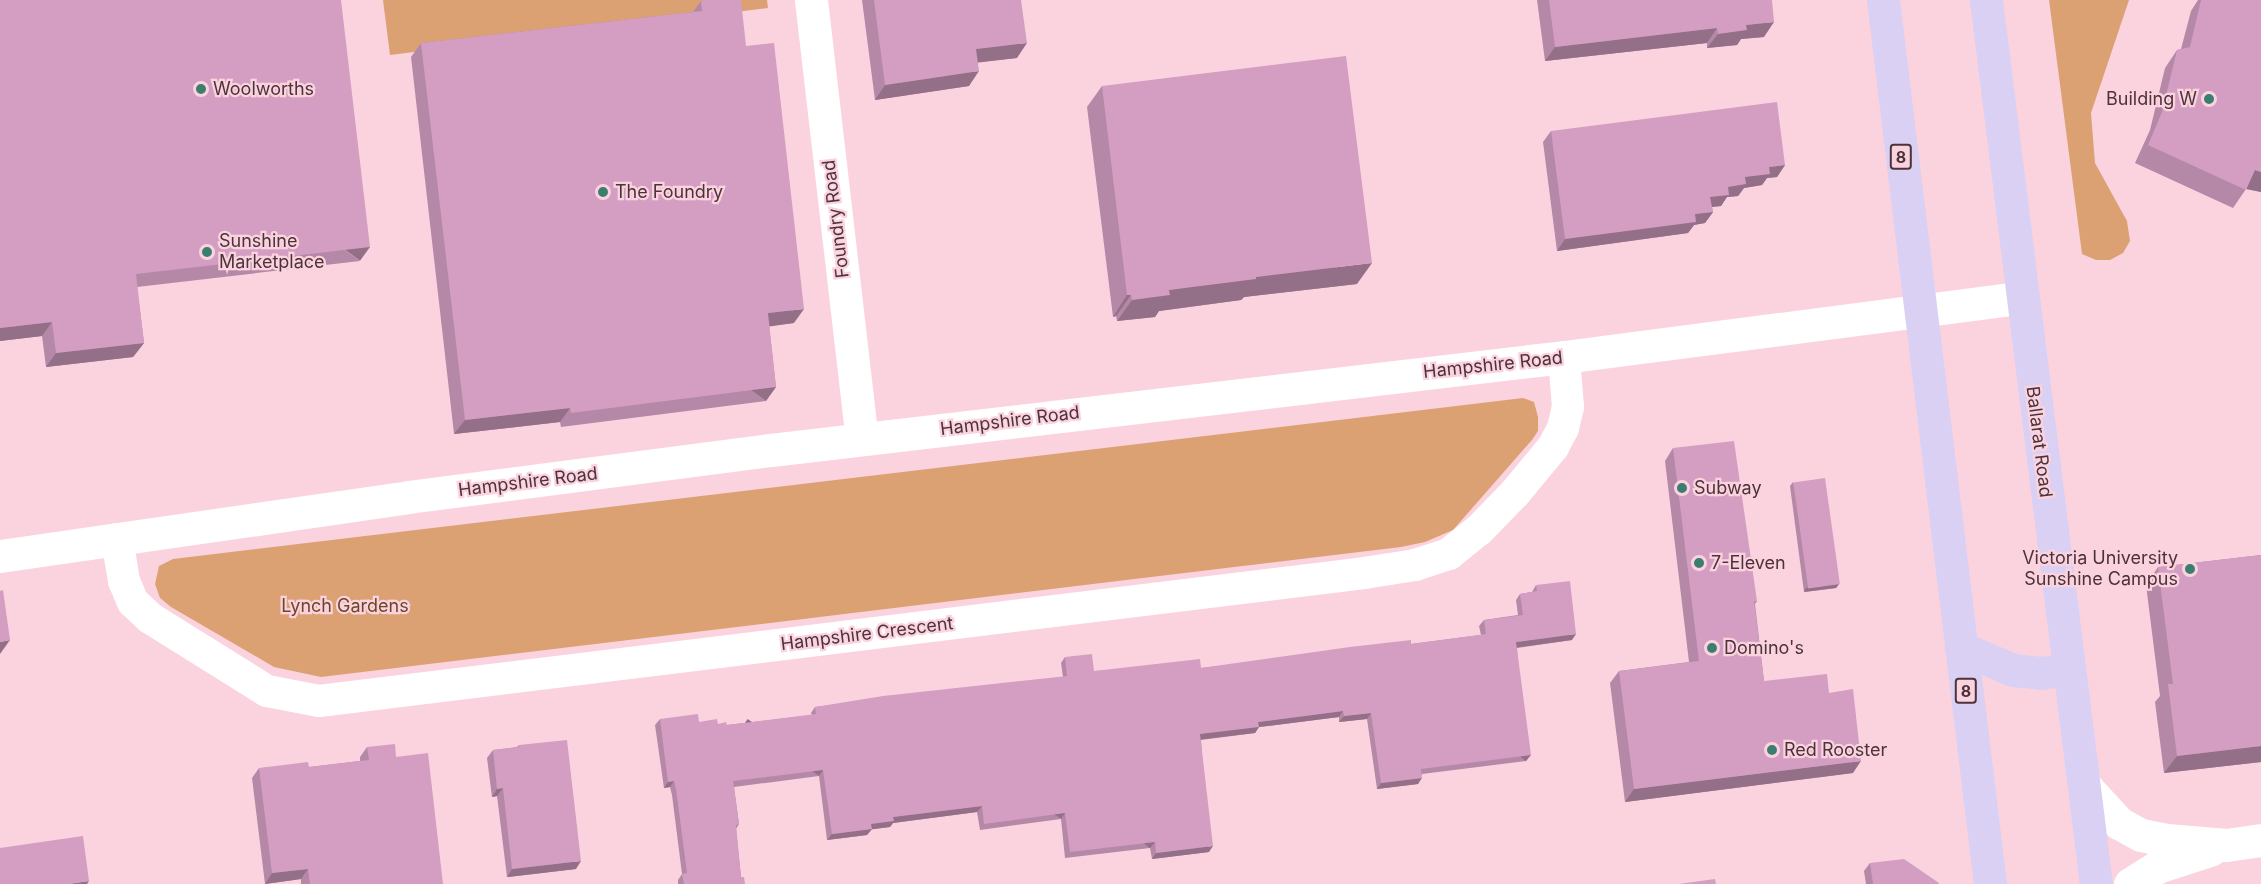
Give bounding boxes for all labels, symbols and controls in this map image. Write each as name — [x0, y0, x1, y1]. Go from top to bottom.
place label: Woolworths — [213, 78, 314, 100]
marker: Woolworths — [194, 82, 208, 96]
place label: Building W — [2106, 88, 2197, 110]
marker: Building W — [2202, 92, 2216, 106]
road number: 8 — [1889, 144, 1913, 170]
street label: Foundry Road — [818, 159, 854, 279]
place label: The Foundry — [615, 181, 723, 203]
marker: The Foundry — [596, 185, 610, 199]
place label: Sunshine Marketplace — [219, 231, 325, 274]
marker: Sunshine Marketplace — [200, 245, 214, 259]
street label: Hampshire Road — [1422, 347, 1564, 383]
street label: Ballarat Road — [2021, 385, 2057, 499]
street label: Hampshire Road — [939, 402, 1081, 440]
street label: Hampshire Road — [457, 463, 599, 501]
place label: Subway — [1694, 477, 1762, 499]
marker: Subway — [1675, 481, 1689, 495]
place label: Victoria University Sunshine Campus — [2022, 548, 2178, 590]
place label: 7-Eleven — [1711, 552, 1786, 574]
marker: 7-Eleven — [1692, 556, 1706, 570]
marker: Victoria University Sunshine Campus — [2183, 562, 2197, 576]
park label: Lynch Gardens — [281, 595, 409, 617]
street label: Hampshire Crescent — [779, 613, 955, 655]
place label: Domino's — [1724, 637, 1804, 659]
marker: Domino's — [1705, 641, 1719, 655]
road number: 8 — [1954, 678, 1978, 704]
place label: Red Rooster — [1784, 739, 1887, 761]
marker: Red Rooster — [1765, 743, 1779, 757]

